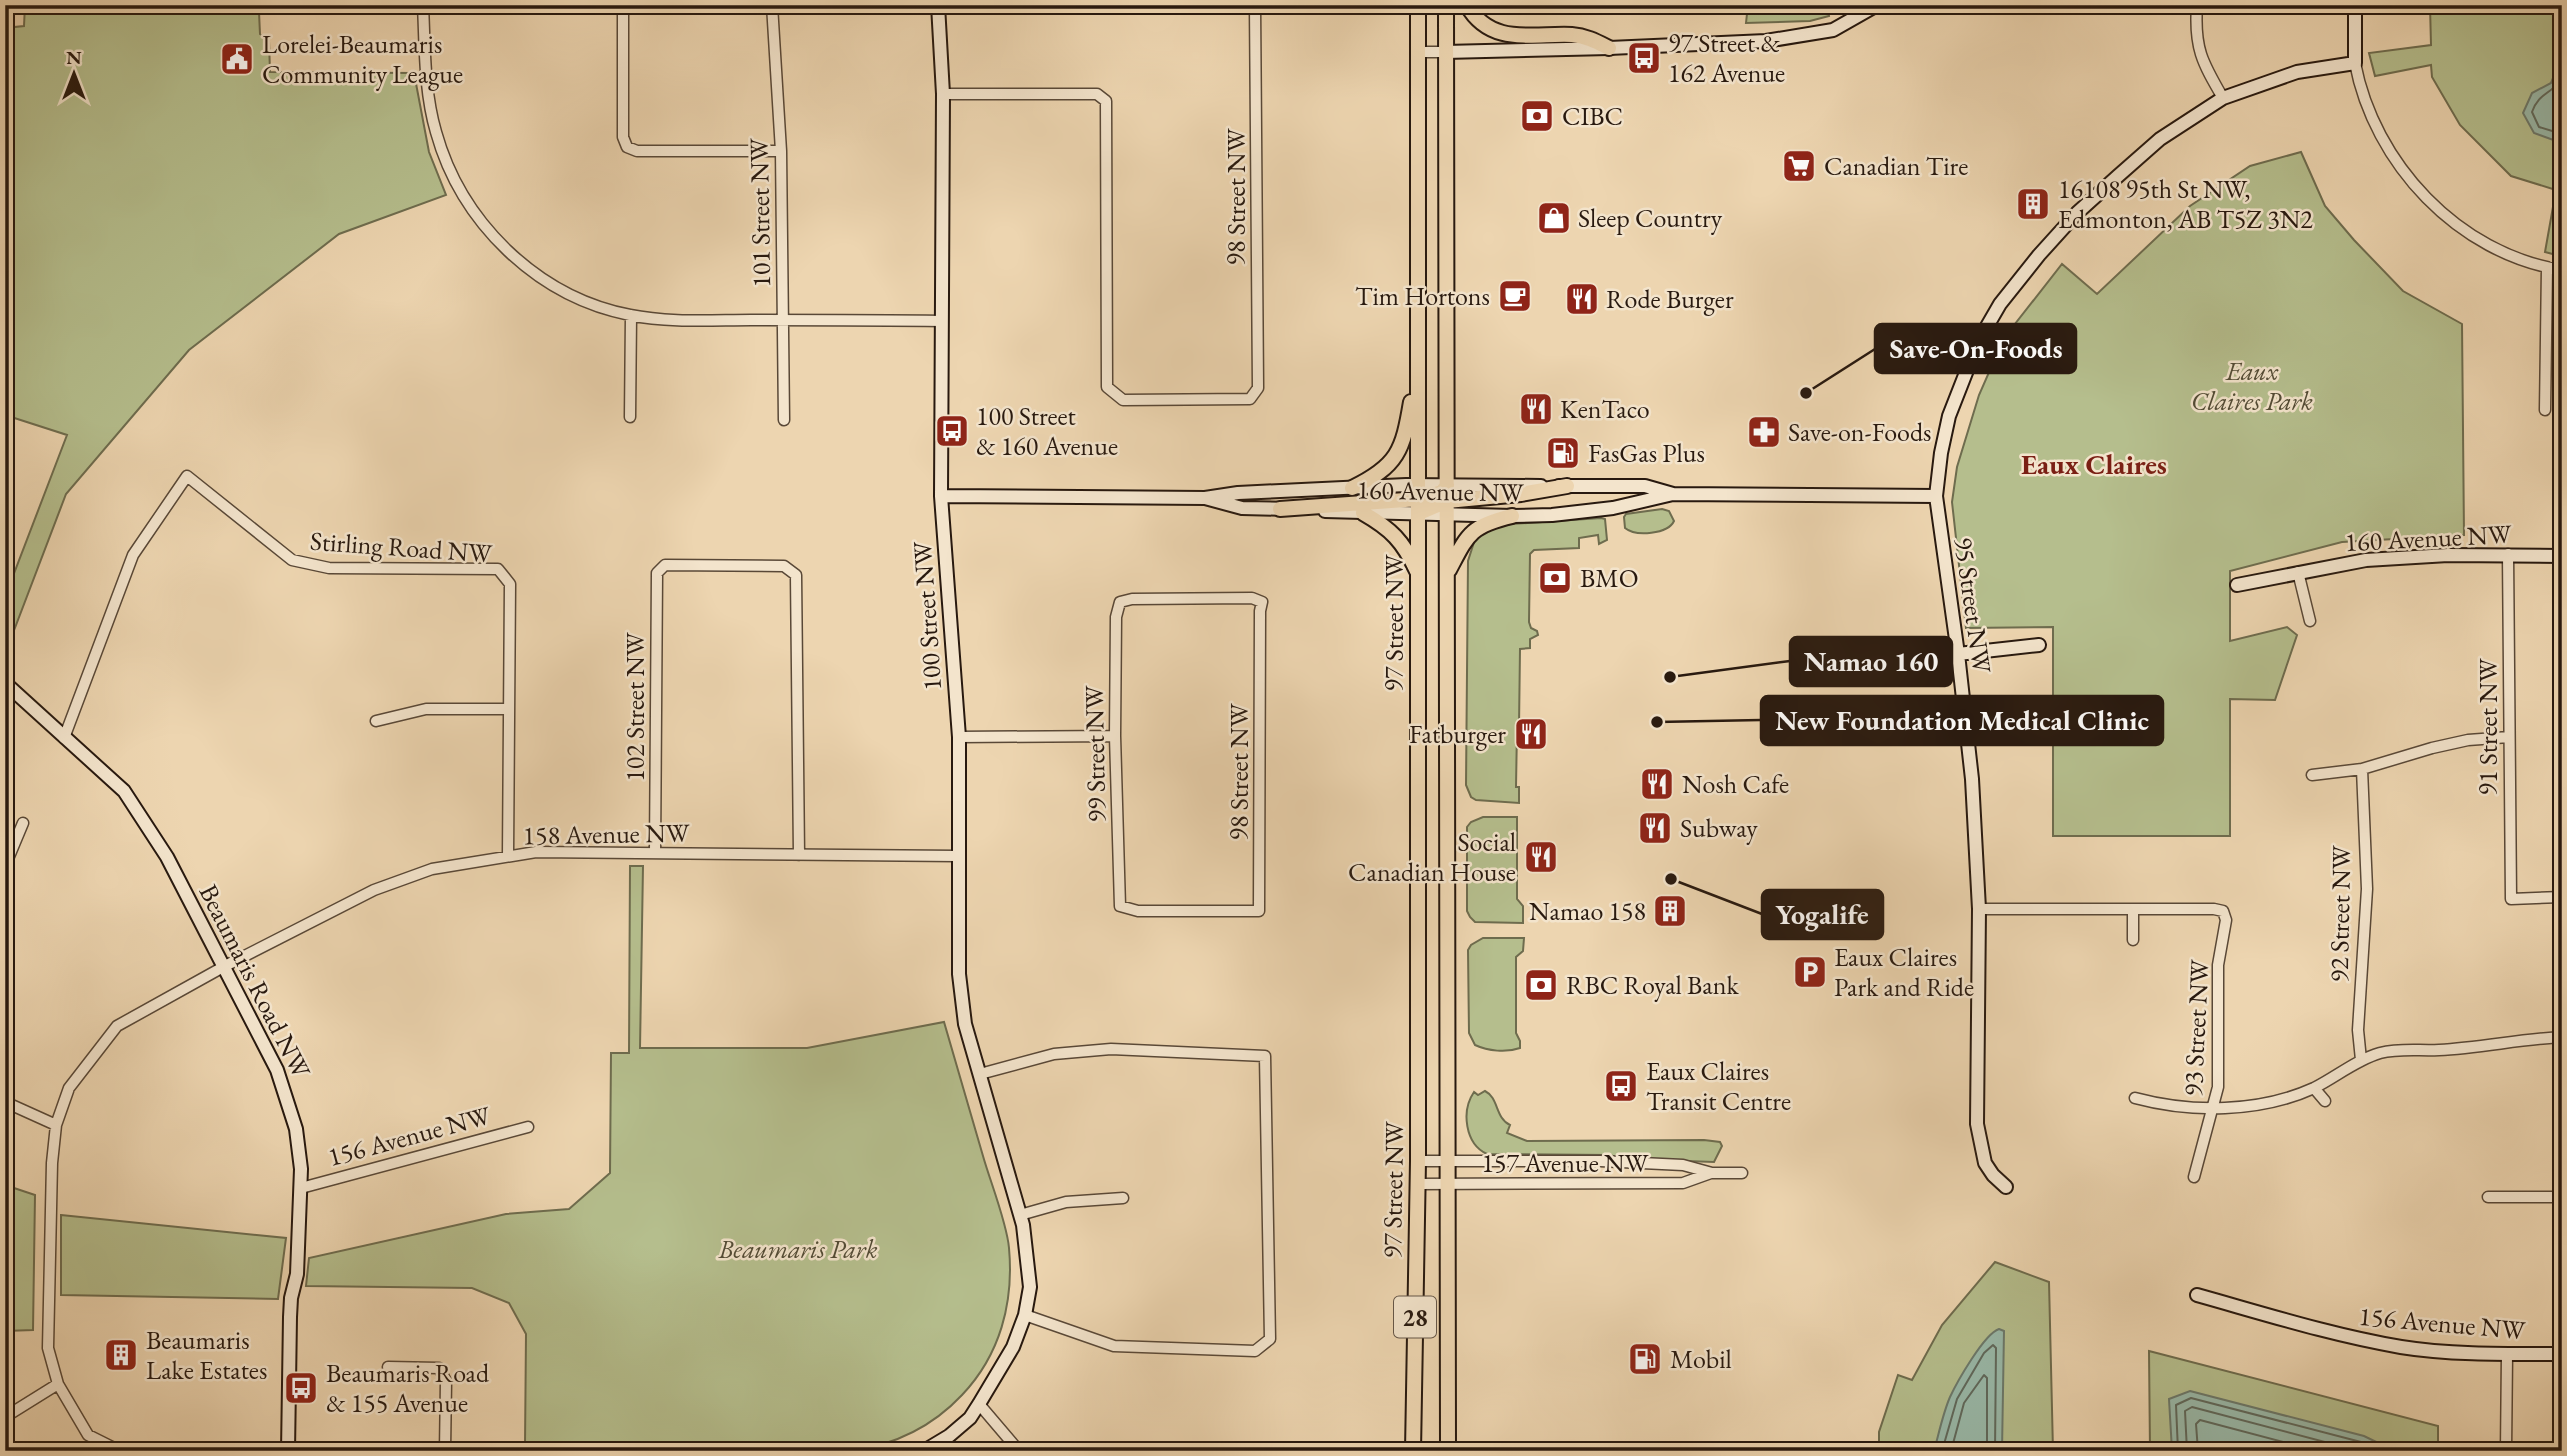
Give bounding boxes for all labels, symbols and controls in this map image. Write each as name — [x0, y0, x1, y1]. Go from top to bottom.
place label: 97 Street & 162 Avenue — [1668, 26, 1785, 90]
place label: Lorelei-Beaumaris Community League — [262, 27, 463, 91]
north arrow — [38, 38, 108, 108]
bus stop icon: 97 Street & 162 Avenue — [1625, 39, 1663, 77]
public building icon: Lorelei-Beaumaris Community League — [218, 40, 256, 78]
text: N — [66, 45, 82, 70]
bank icon: CIBC — [1518, 97, 1556, 135]
place label: CIBC — [1562, 99, 1623, 133]
street label: 98 Street NW — [1219, 127, 1253, 265]
street label: 101 Street NW — [742, 137, 778, 288]
supermarket icon: Canadian Tire — [1780, 147, 1818, 185]
place label: Canadian Tire — [1824, 149, 1968, 183]
place label: 16108 95th St NW, Edmonton, AB T5Z 3N2 — [2058, 172, 2313, 236]
building icon: 16108 95th St NW, Edmonton, AB T5Z 3N2 — [2014, 185, 2052, 223]
shop icon: Sleep Country — [1535, 199, 1573, 237]
place label: Sleep Country — [1578, 201, 1723, 235]
cafe icon: Tim Hortons — [1496, 277, 1534, 315]
place label: Tim Hortons — [1355, 279, 1490, 313]
restaurant icon: Rode Burger — [1563, 280, 1601, 318]
place label: Rode Burger — [1606, 282, 1734, 316]
callout: Save-On-Foods — [1875, 324, 2076, 373]
text: Save-On-Foods — [1889, 330, 2063, 366]
park label: Eaux Claires Park — [2191, 354, 2313, 418]
restaurant icon: KenTaco — [1517, 390, 1555, 428]
place label: KenTaco — [1560, 392, 1650, 426]
place label: 100 Street & 160 Avenue — [976, 399, 1118, 463]
bus stop icon: 100 Street & 160 Avenue — [933, 412, 971, 450]
pharmacy icon: Save-on-Foods — [1745, 413, 1783, 451]
place label: Save-on-Foods — [1788, 415, 1932, 449]
fuel station icon: FasGas Plus — [1544, 434, 1582, 472]
place label: FasGas Plus — [1588, 436, 1705, 470]
district label: Eaux Claires — [2021, 446, 2167, 482]
street label: 160 Avenue NW — [1356, 473, 1525, 509]
street label: 160 Avenue NW — [2344, 517, 2513, 559]
street label: Stirling Road NW — [309, 524, 494, 570]
street label: 95 Street NW — [1947, 535, 2000, 676]
street label: 100 Street NW — [905, 539, 949, 692]
street label: 97 Street NW — [1377, 553, 1411, 691]
bank icon: BMO — [1536, 559, 1574, 597]
place label: BMO — [1580, 561, 1639, 595]
street label: 102 Street NW — [618, 631, 652, 782]
callout: Namao 160 — [1790, 637, 1952, 686]
text: Namao 160 — [1804, 643, 1938, 679]
street label: 91 Street NW — [2471, 657, 2505, 795]
street label: 99 Street NW — [1077, 684, 1113, 823]
callout: New Foundation Medical Clinic — [1761, 696, 2163, 745]
street label: 98 Street NW — [1222, 702, 1256, 840]
text: New Foundation Medical Clinic — [1775, 702, 2149, 738]
restaurant icon: Fatburger — [1512, 715, 1550, 753]
place label: Fatburger — [1409, 717, 1506, 751]
restaurant icon: Nosh Cafe — [1638, 765, 1676, 803]
place label: Nosh Cafe — [1682, 767, 1789, 801]
restaurant icon: Subway — [1636, 809, 1674, 847]
place label: Subway — [1680, 811, 1758, 845]
street label: 158 Avenue NW — [522, 816, 691, 852]
place label: Social Canadian House — [1348, 825, 1516, 889]
restaurant icon: Social Canadian House — [1522, 838, 1560, 876]
street label: 92 Street NW — [2322, 844, 2358, 983]
street label: Beaumaris Road NW — [192, 878, 319, 1085]
callout: Yogalife — [1762, 890, 1883, 939]
building icon: Namao 158 — [1651, 892, 1689, 930]
place label: Namao 158 — [1529, 894, 1646, 928]
text: Yogalife — [1775, 896, 1869, 932]
place label: Eaux Claires Park and Ride — [1834, 940, 1974, 1004]
parking icon: Eaux Claires Park and Ride — [1791, 953, 1829, 991]
street label: 93 Street NW — [2175, 958, 2217, 1097]
bank icon: RBC Royal Bank — [1522, 966, 1560, 1004]
place label: RBC Royal Bank — [1566, 968, 1739, 1002]
place label: Eaux Claires Transit Centre — [1646, 1054, 1791, 1118]
bus stop icon: Eaux Claires Transit Centre — [1602, 1067, 1640, 1105]
street label: 156 Avenue NW — [324, 1098, 495, 1174]
street label: 97 Street NW — [1375, 1120, 1411, 1259]
street label: 157 Avenue NW — [1482, 1146, 1650, 1180]
park label: Beaumaris Park — [717, 1232, 878, 1266]
road number: 28 — [1394, 1296, 1436, 1338]
street label: 156 Avenue NW — [2357, 1299, 2528, 1347]
place label: Beaumaris Lake Estates — [146, 1323, 267, 1387]
building icon: Beaumaris Lake Estates — [102, 1336, 140, 1374]
fuel station icon: Mobil — [1626, 1340, 1664, 1378]
place label: Mobil — [1670, 1342, 1732, 1376]
place label: Beaumaris Road & 155 Avenue — [326, 1356, 490, 1420]
bus stop icon: Beaumaris Road & 155 Avenue — [282, 1369, 320, 1407]

